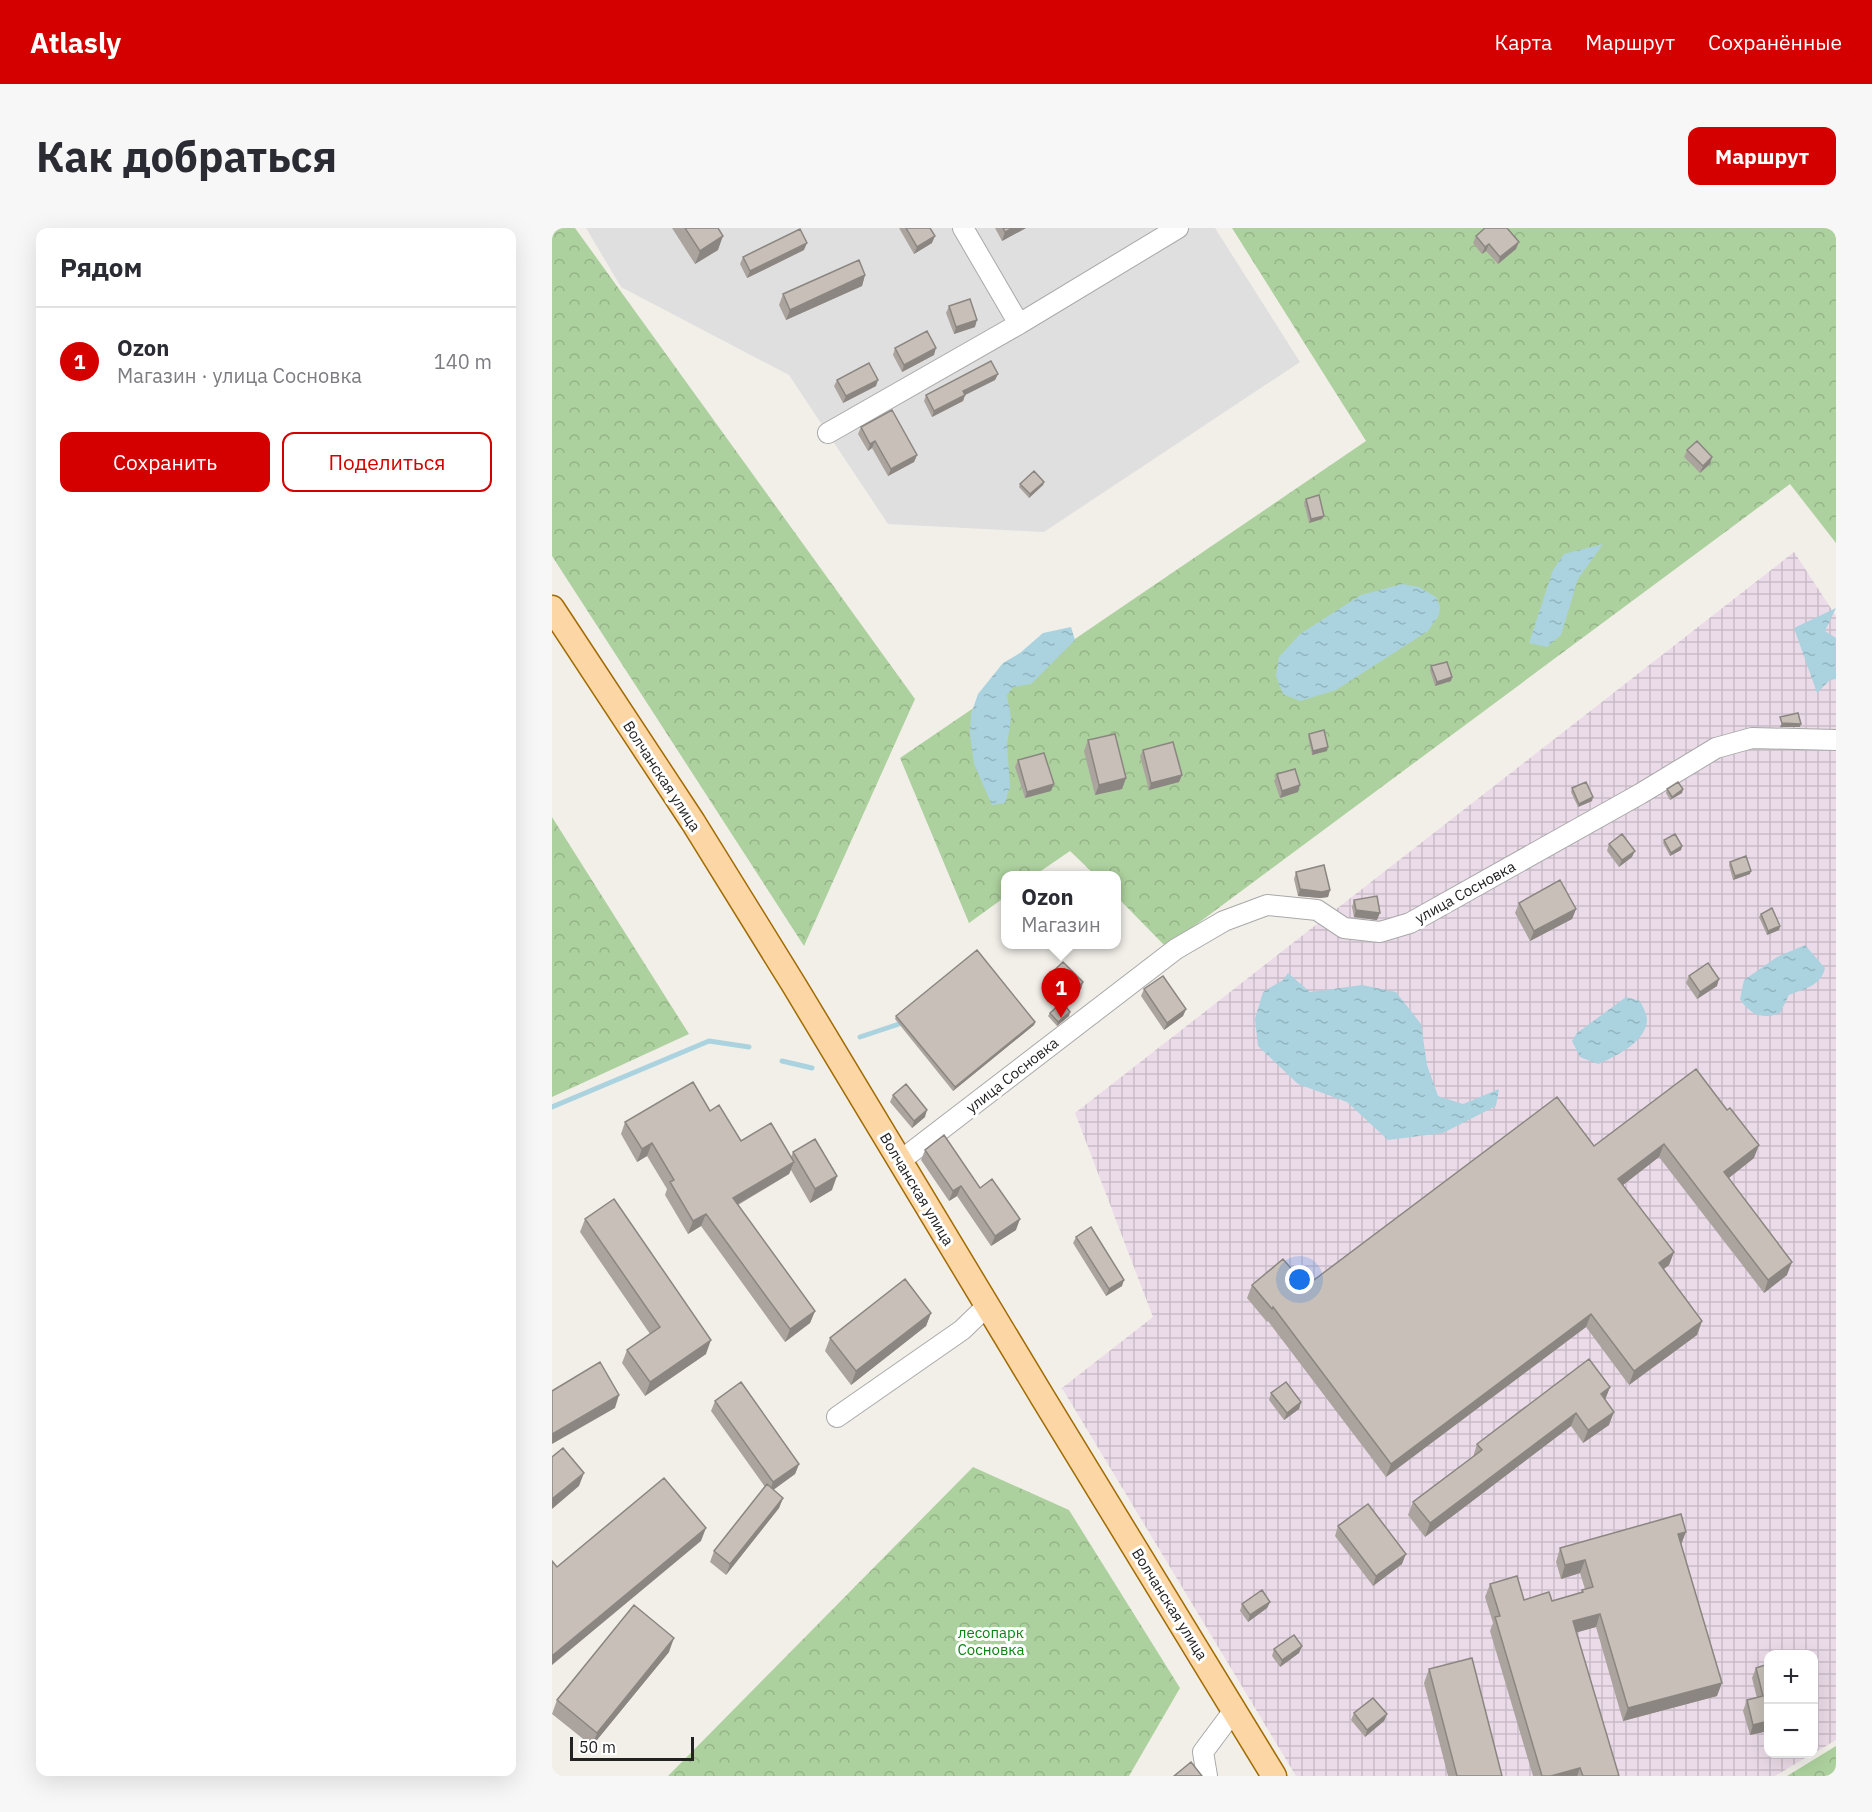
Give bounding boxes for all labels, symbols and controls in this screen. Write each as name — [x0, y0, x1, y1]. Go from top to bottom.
text: Atlasly — [30, 24, 121, 61]
text: Карта — [1494, 28, 1552, 56]
text: Маршрут — [1585, 28, 1675, 56]
text: Сохранённые — [1708, 28, 1842, 56]
button: Маршрут — [1688, 127, 1836, 185]
text: Как добраться — [36, 129, 337, 184]
text: Рядом — [60, 250, 142, 284]
text: Ozon — [117, 333, 169, 362]
text: 1 — [74, 348, 86, 375]
text: 140 m — [434, 348, 492, 375]
text: Магазин · улица Сосновка — [117, 362, 362, 389]
button: Сохранить — [60, 432, 270, 492]
button: Поделиться — [282, 432, 492, 492]
street label: Волчанская улица — [619, 717, 705, 835]
street label: улица Сосновка — [1411, 857, 1519, 927]
popup — [1001, 871, 1121, 949]
text: Ozon — [1021, 882, 1074, 911]
text: Магазин — [1021, 911, 1101, 938]
pin: 1 — [1042, 968, 1080, 1018]
street label: улица Сосновка — [962, 1033, 1062, 1117]
street label: Волчанская улица — [876, 1129, 958, 1249]
your location — [1285, 1265, 1314, 1294]
street label: Волчанская улица — [1128, 1545, 1212, 1663]
park label: лесопарк Сосновка — [958, 1623, 1024, 1659]
map controls — [1764, 1650, 1818, 1758]
button: + — [1764, 1650, 1818, 1704]
button: − — [1764, 1704, 1818, 1758]
scale bar — [570, 1734, 694, 1762]
text: 50 m — [579, 1737, 616, 1757]

